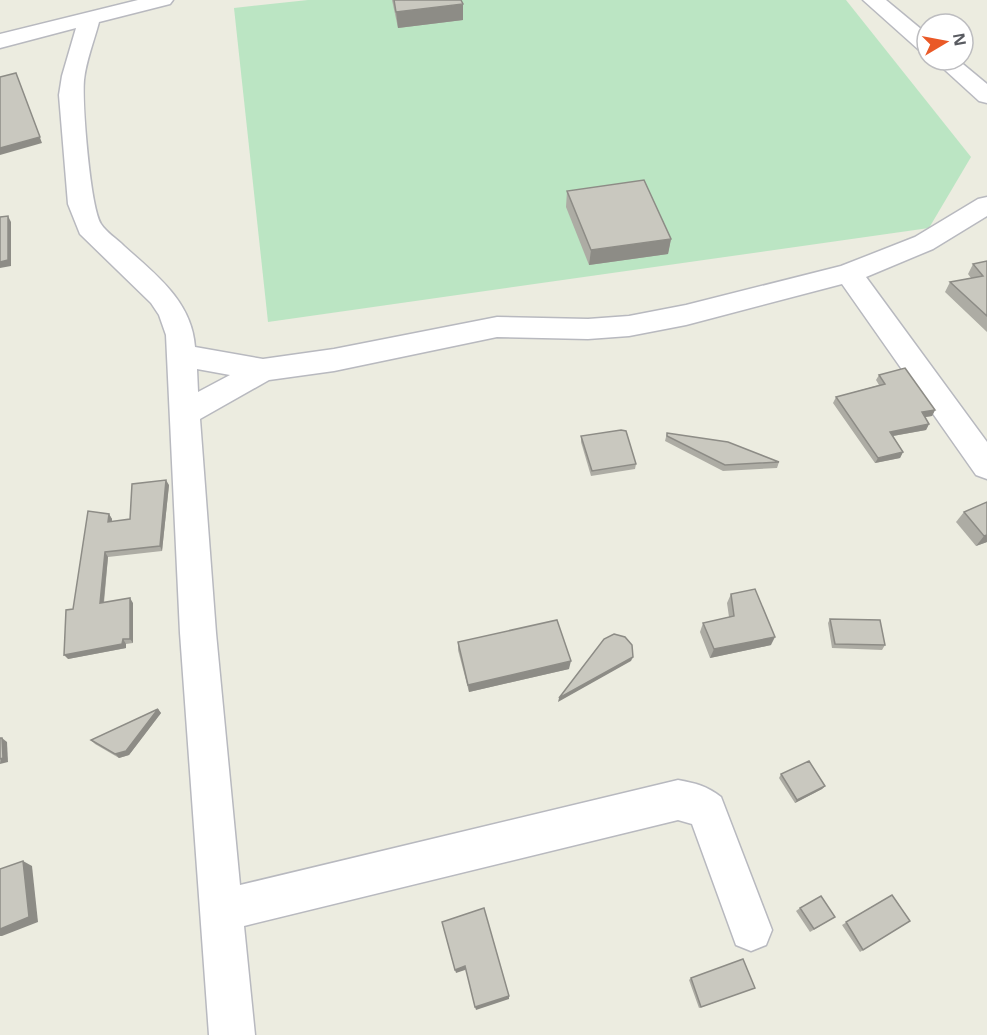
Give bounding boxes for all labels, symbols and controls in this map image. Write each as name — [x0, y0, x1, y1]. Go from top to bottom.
north arrow — [915, 12, 975, 72]
text: N — [948, 31, 972, 48]

